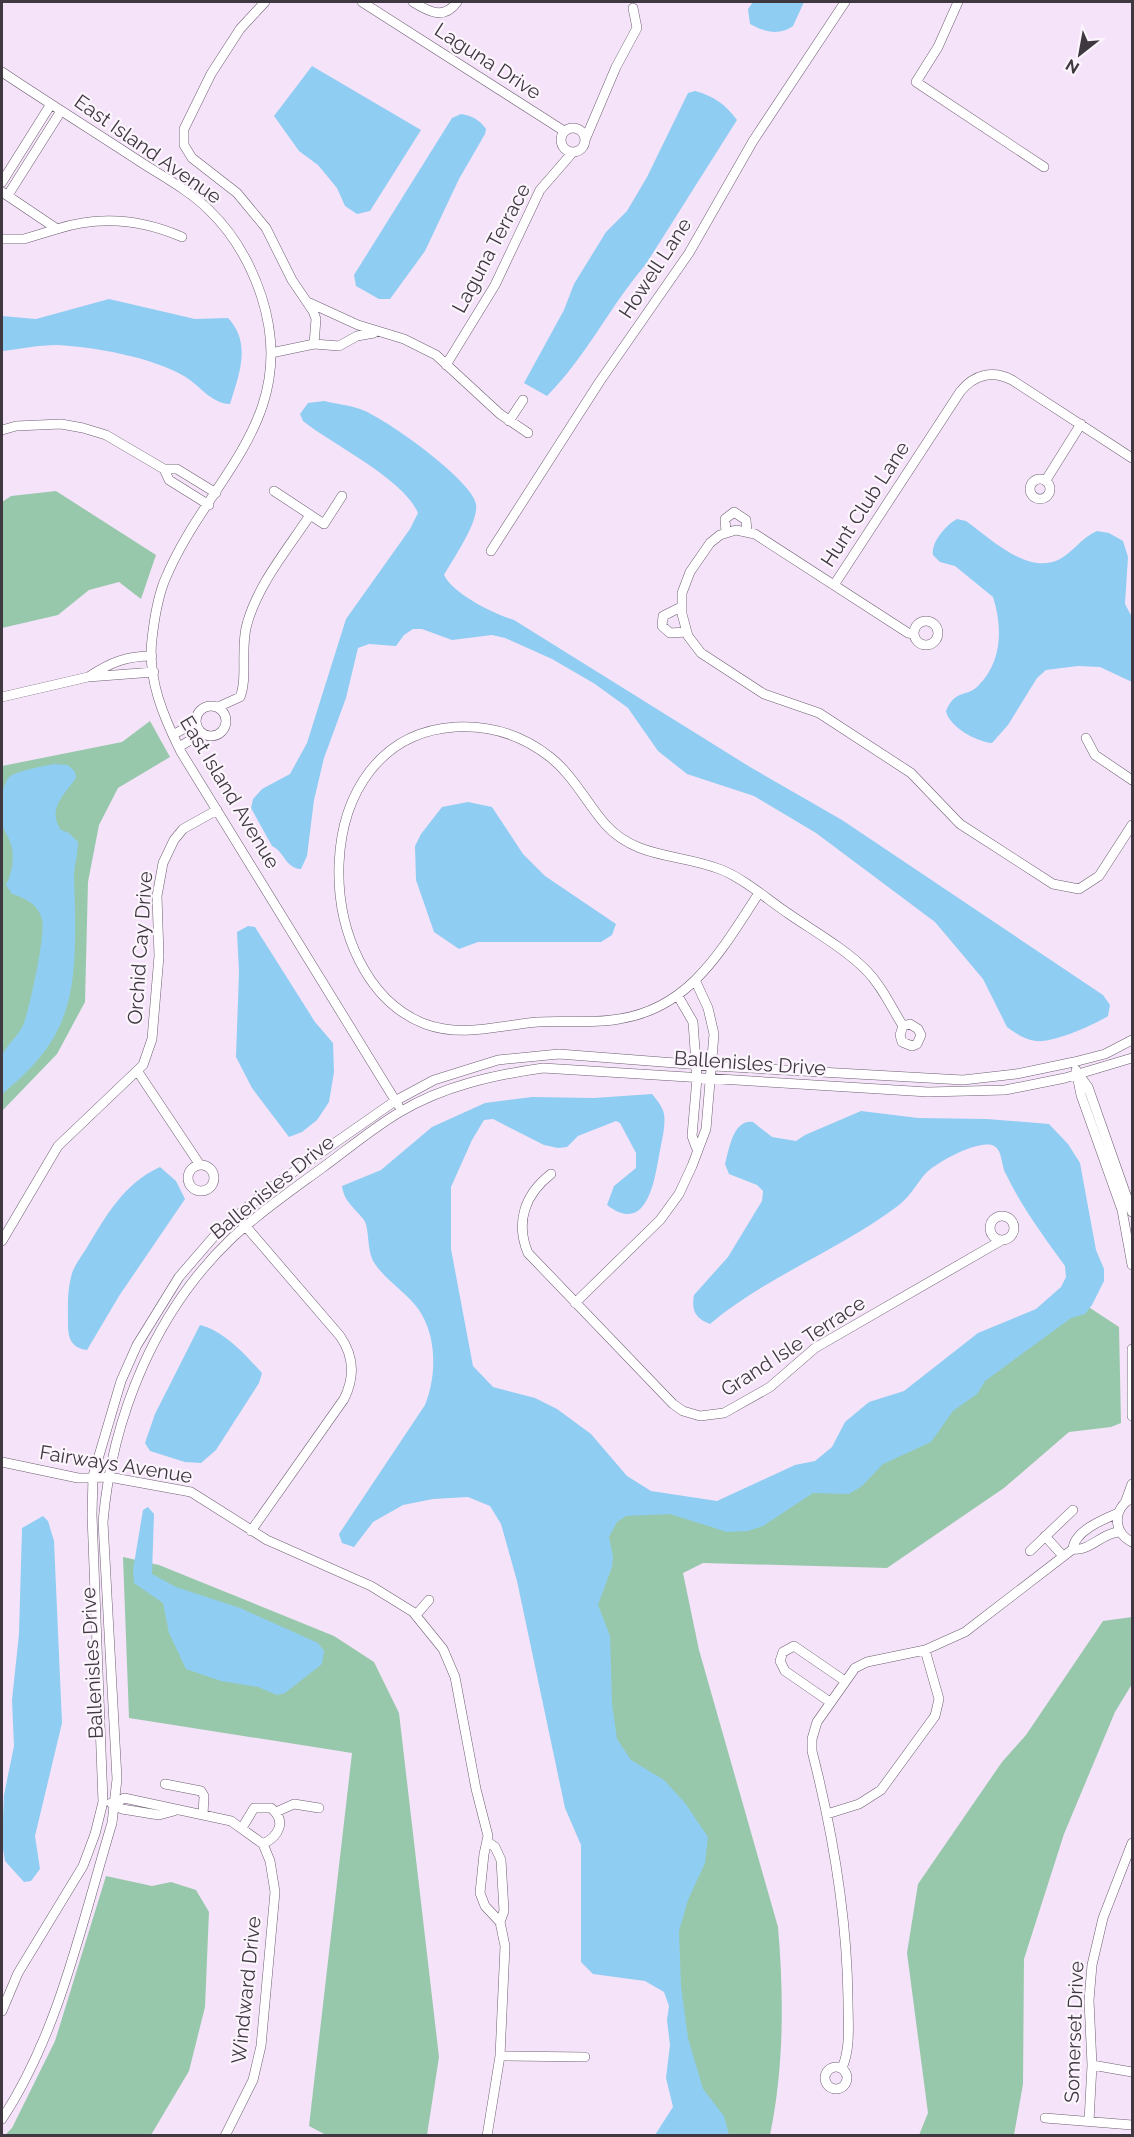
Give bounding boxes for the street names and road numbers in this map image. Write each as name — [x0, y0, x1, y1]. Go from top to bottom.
street label: Laguna Drive — [430, 18, 546, 104]
street label: East Island Avenue — [70, 89, 226, 209]
street label: Laguna Terrace — [447, 179, 535, 317]
street label: Howell Lane — [614, 213, 697, 323]
street label: Hunt Club Lane — [816, 437, 915, 571]
street label: East Island Avenue — [175, 711, 285, 873]
street label: Orchid Cay Drive — [123, 870, 157, 1025]
street label: Ballenisles Drive — [673, 1046, 827, 1080]
street label: Ballenisles Drive — [205, 1130, 339, 1244]
street label: Grand Isle Terrace — [717, 1290, 870, 1401]
street label: Fairways Avenue — [38, 1440, 194, 1488]
street label: Ballenisles Drive — [76, 1586, 108, 1740]
street label: Windward Drive — [226, 1915, 266, 2065]
street label: Somerset Drive — [1060, 1960, 1088, 2103]

